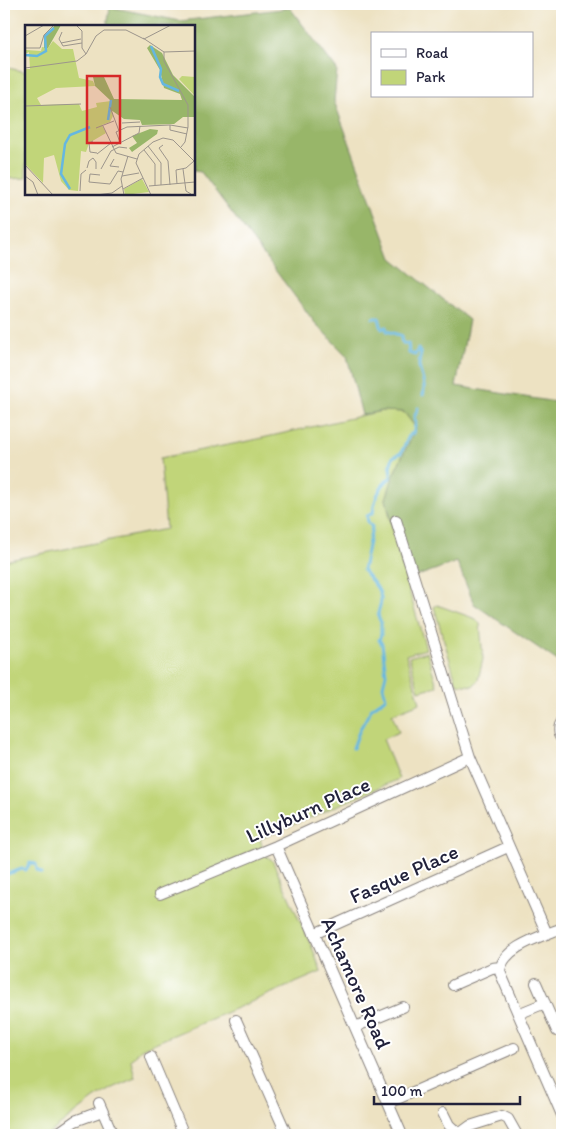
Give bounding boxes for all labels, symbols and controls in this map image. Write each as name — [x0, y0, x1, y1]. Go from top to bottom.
inset map — [25, 25, 195, 195]
legend — [371, 32, 534, 98]
text: Road — [416, 44, 449, 62]
text: Park — [416, 68, 446, 86]
street label: Lillyburn Place — [242, 771, 374, 848]
street label: Fasque Place — [346, 839, 462, 909]
street label: Achamore Road — [316, 913, 397, 1052]
scale bar — [374, 1074, 520, 1106]
text: 100 m — [381, 1082, 423, 1100]

